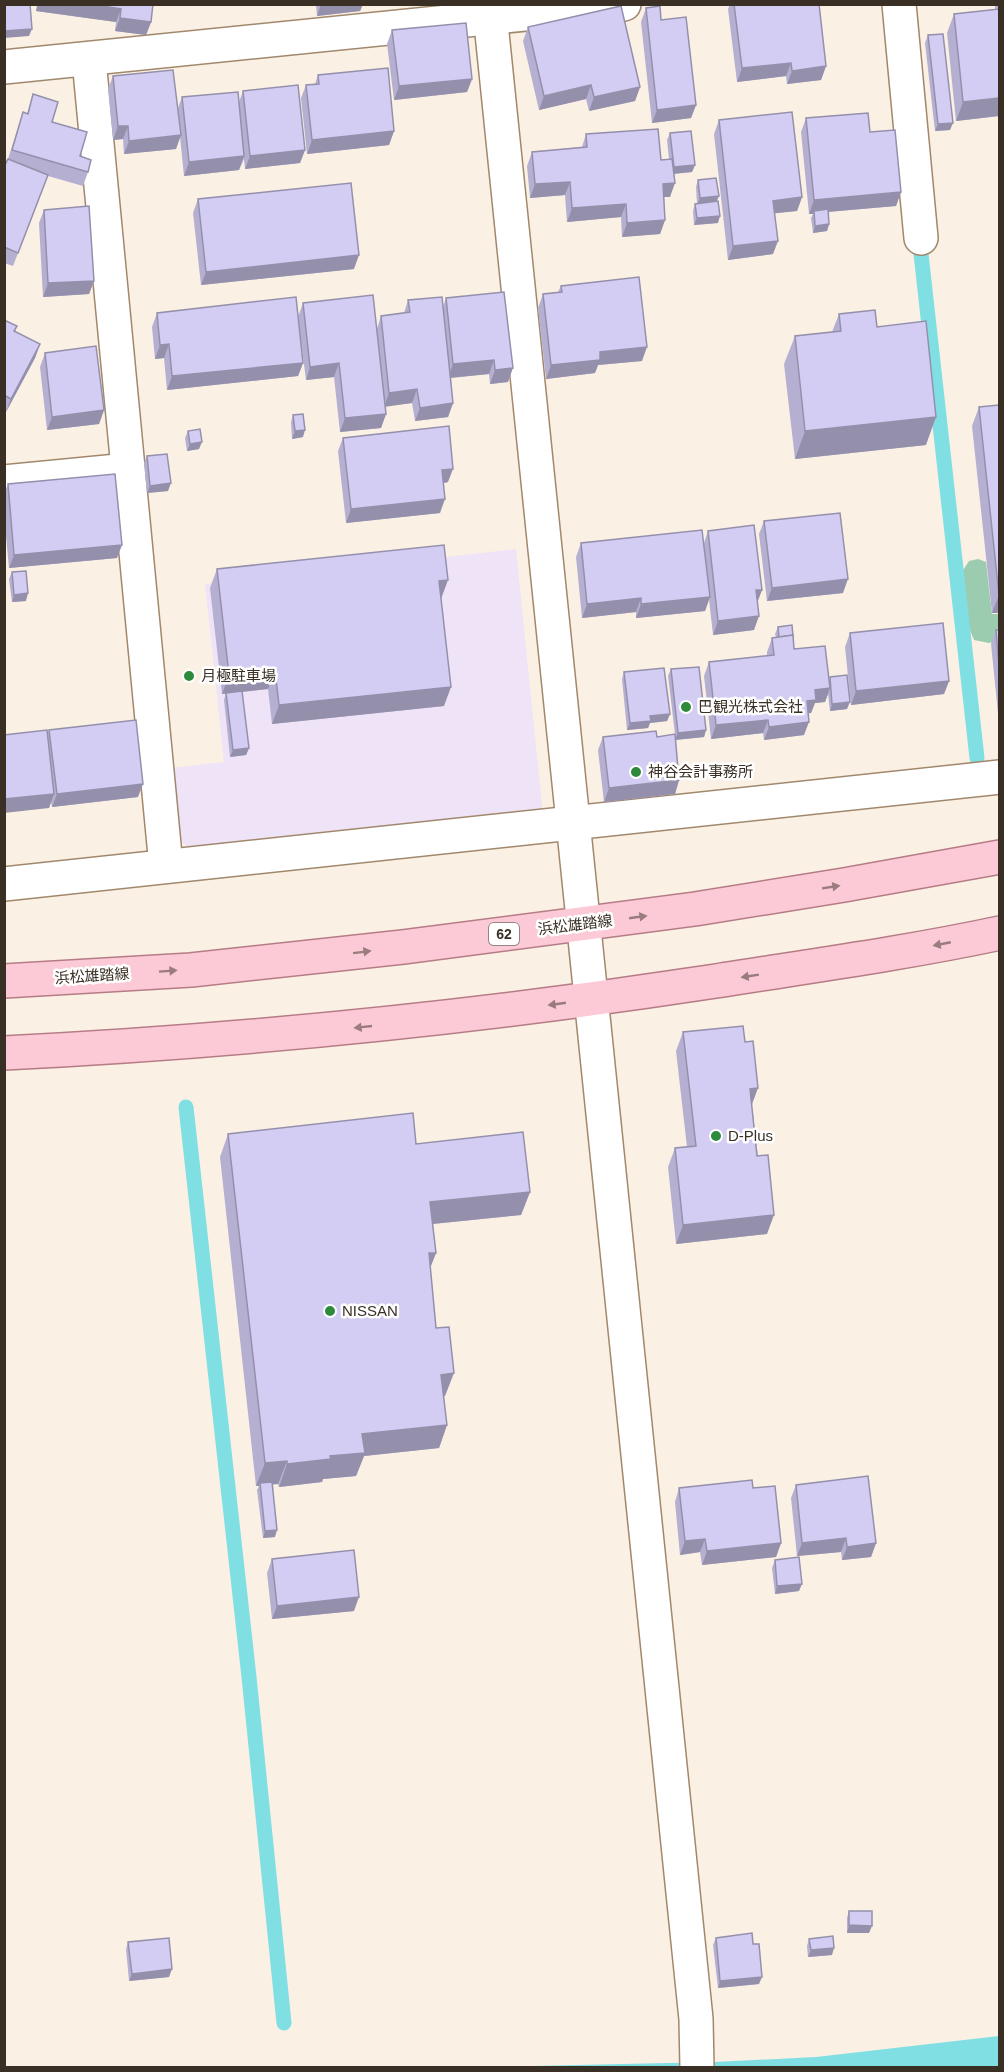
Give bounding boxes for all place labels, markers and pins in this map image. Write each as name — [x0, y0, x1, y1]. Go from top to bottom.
place label: 月極駐車場 — [201, 667, 276, 684]
marker: 月極駐車場 — [182, 669, 196, 683]
place label: 巴観光株式会社 — [698, 698, 803, 715]
marker: 巴観光株式会社 — [679, 700, 693, 714]
place label: 神谷会計事務所 — [648, 763, 753, 780]
marker: 神谷会計事務所 — [629, 765, 643, 779]
place label: D-Plus — [728, 1127, 773, 1144]
marker: D-Plus — [709, 1129, 723, 1143]
place label: NISSAN — [342, 1302, 398, 1319]
marker: NISSAN — [323, 1304, 337, 1318]

